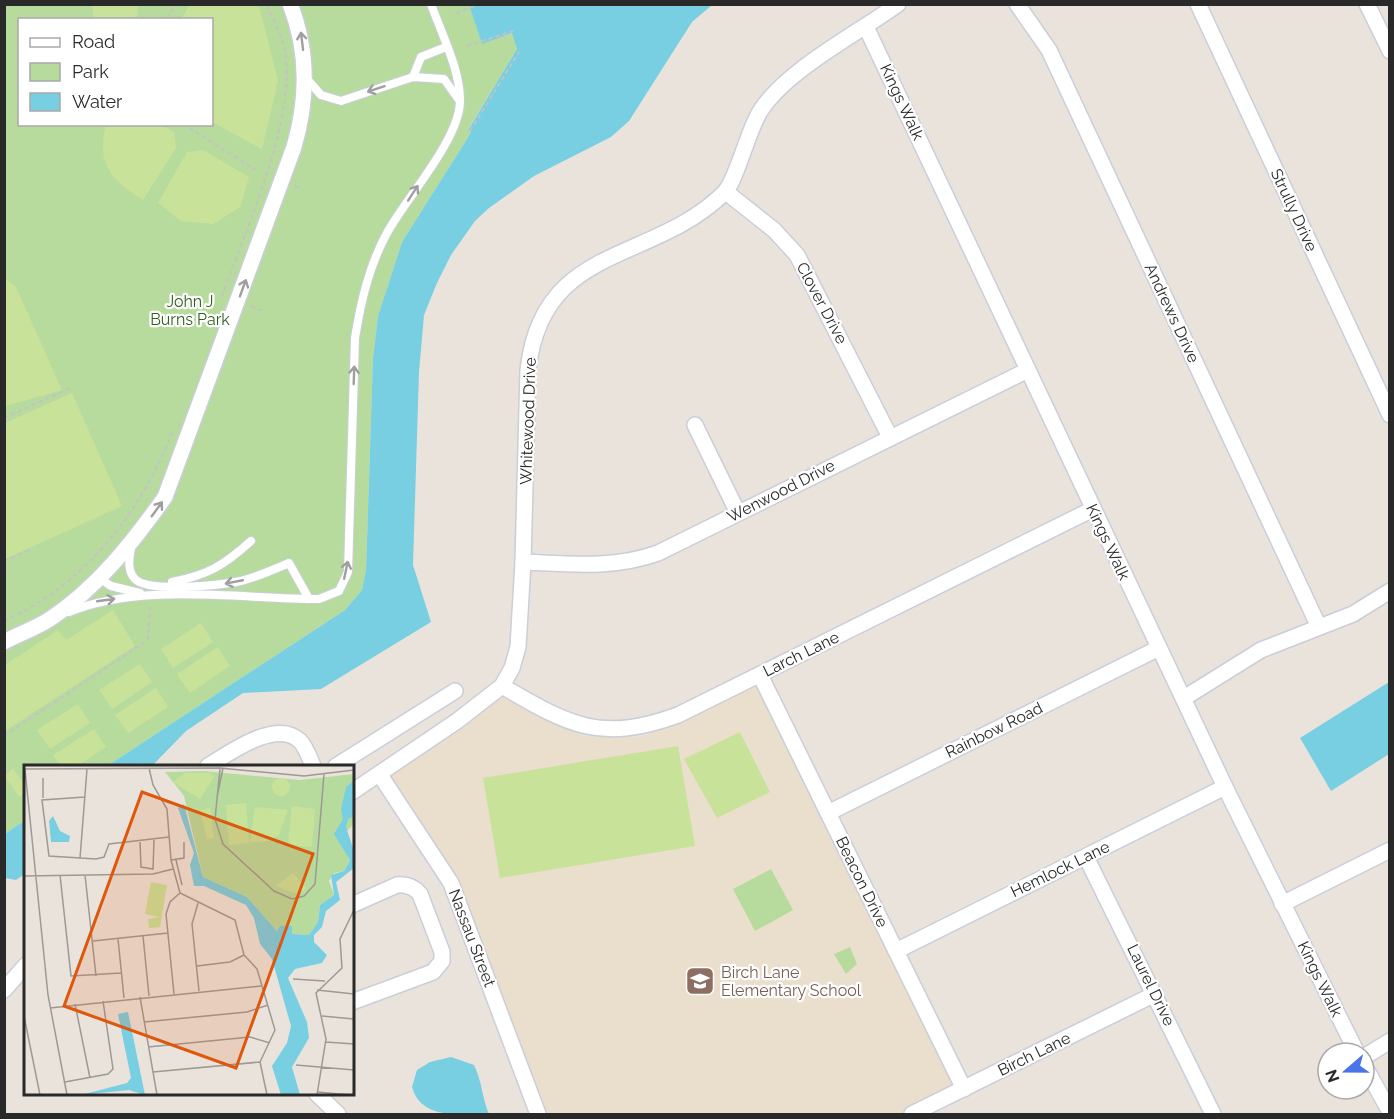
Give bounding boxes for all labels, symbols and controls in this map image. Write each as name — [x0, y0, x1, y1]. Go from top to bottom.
legend — [18, 18, 213, 126]
text: Road — [72, 31, 115, 52]
one-way arrow — [296, 32, 307, 51]
text: Park — [72, 61, 109, 82]
street label: Kings Walk — [876, 61, 928, 143]
one-way arrow — [367, 84, 386, 95]
text: Water — [72, 91, 123, 112]
street label: Strully Drive — [1267, 166, 1321, 254]
one-way arrow — [407, 185, 419, 202]
street label: Clover Drive — [793, 259, 851, 347]
street label: Andrews Drive — [1141, 260, 1203, 366]
one-way arrow — [238, 279, 249, 298]
park label: John J Burns Park — [150, 292, 230, 329]
street label: Whitewood Drive — [516, 357, 540, 485]
one-way arrow — [349, 366, 360, 386]
street label: Wenwood Drive — [724, 456, 838, 526]
one-way arrow — [151, 501, 163, 517]
street label: Kings Walk — [1082, 501, 1134, 583]
one-way arrow — [341, 561, 353, 580]
one-way arrow — [225, 577, 244, 588]
one-way arrow — [95, 594, 115, 605]
street label: Larch Lane — [760, 627, 842, 681]
street label: Rainbow Road — [942, 698, 1046, 762]
inset map — [24, 765, 354, 1095]
street label: Beacon Drive — [832, 834, 892, 930]
street label: Hemlock Lane — [1007, 837, 1113, 901]
street label: Nassau Street — [445, 886, 500, 990]
street label: Kings Walk — [1294, 938, 1347, 1020]
street label: Laurel Drive — [1123, 941, 1179, 1029]
place label: Birch Lane Elementary School — [721, 963, 862, 1000]
school or university icon: Birch Lane Elementary School — [684, 965, 716, 997]
street label: Birch Lane — [995, 1028, 1073, 1080]
north arrow — [1316, 1041, 1376, 1101]
text: N — [1321, 1067, 1343, 1085]

